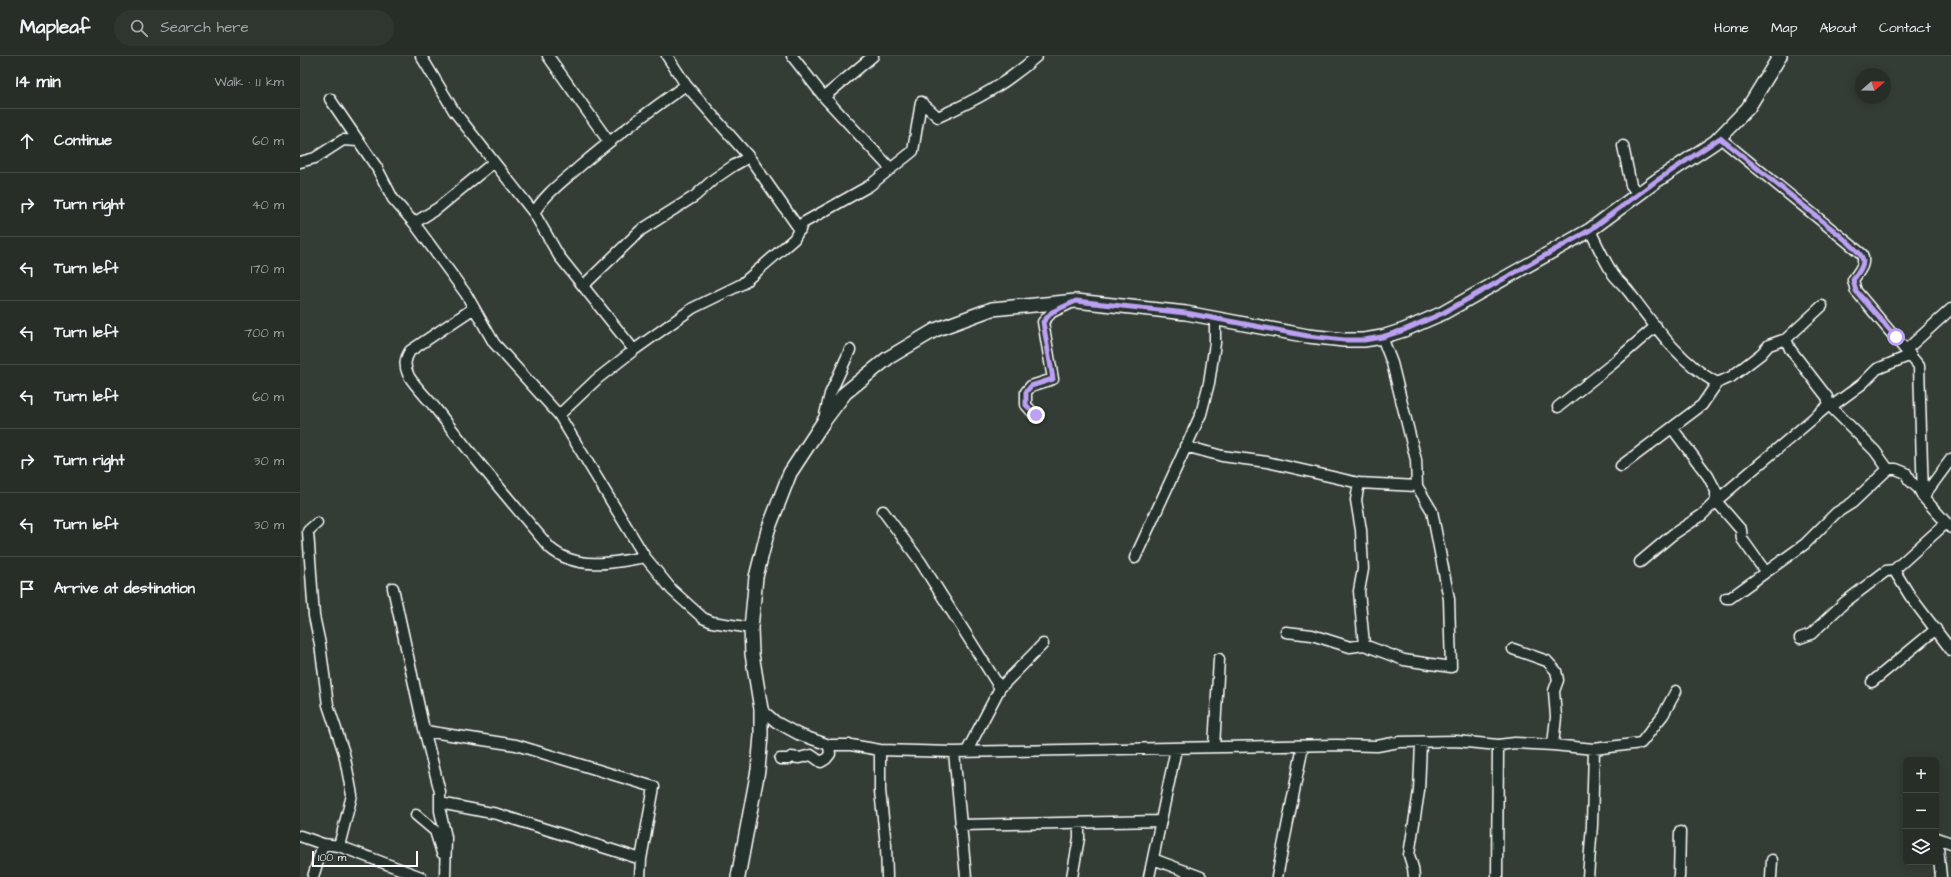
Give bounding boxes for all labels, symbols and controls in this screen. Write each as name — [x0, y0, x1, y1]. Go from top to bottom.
search box — [114, 10, 394, 46]
text: Mapleaf — [20, 14, 90, 41]
icon: search — [128, 17, 150, 39]
text: Search here — [160, 17, 249, 38]
text: Home — [1714, 18, 1749, 38]
text: Map — [1771, 18, 1797, 38]
text: About — [1819, 18, 1857, 38]
text: Contact — [1879, 18, 1931, 38]
north arrow — [1855, 68, 1891, 104]
text: 14 min — [16, 70, 61, 94]
text: Walk · 1.1 km — [214, 73, 284, 91]
icon: ahead — [16, 130, 38, 152]
text: Continue — [54, 130, 112, 151]
text: 60 m — [252, 132, 284, 150]
icon: right — [16, 194, 38, 216]
text: Turn right — [54, 194, 125, 215]
text: 40 m — [252, 196, 284, 214]
icon: left — [16, 258, 38, 280]
text: Turn left — [54, 258, 118, 279]
text: 170 m — [251, 260, 284, 278]
icon: left — [16, 322, 38, 344]
text: Turn left — [54, 322, 118, 343]
text: 700 m — [244, 324, 284, 342]
route start — [1887, 328, 1905, 346]
icon: left — [16, 386, 38, 408]
text: Turn left — [54, 386, 118, 407]
text: 60 m — [252, 388, 284, 406]
route end — [1027, 406, 1045, 424]
icon: right — [16, 450, 38, 472]
text: Turn right — [54, 450, 125, 471]
text: 30 m — [254, 452, 284, 470]
icon: left — [16, 514, 38, 536]
text: Turn left — [54, 514, 118, 535]
text: 30 m — [254, 516, 284, 534]
icon: arrive — [16, 578, 38, 600]
text: Arrive at destination — [54, 578, 195, 599]
map controls — [1903, 757, 1939, 865]
button: + — [1903, 757, 1939, 793]
button: − — [1903, 793, 1939, 829]
button: layers — [1903, 829, 1939, 865]
scale bar — [312, 849, 418, 868]
text: 100 m — [318, 850, 346, 865]

